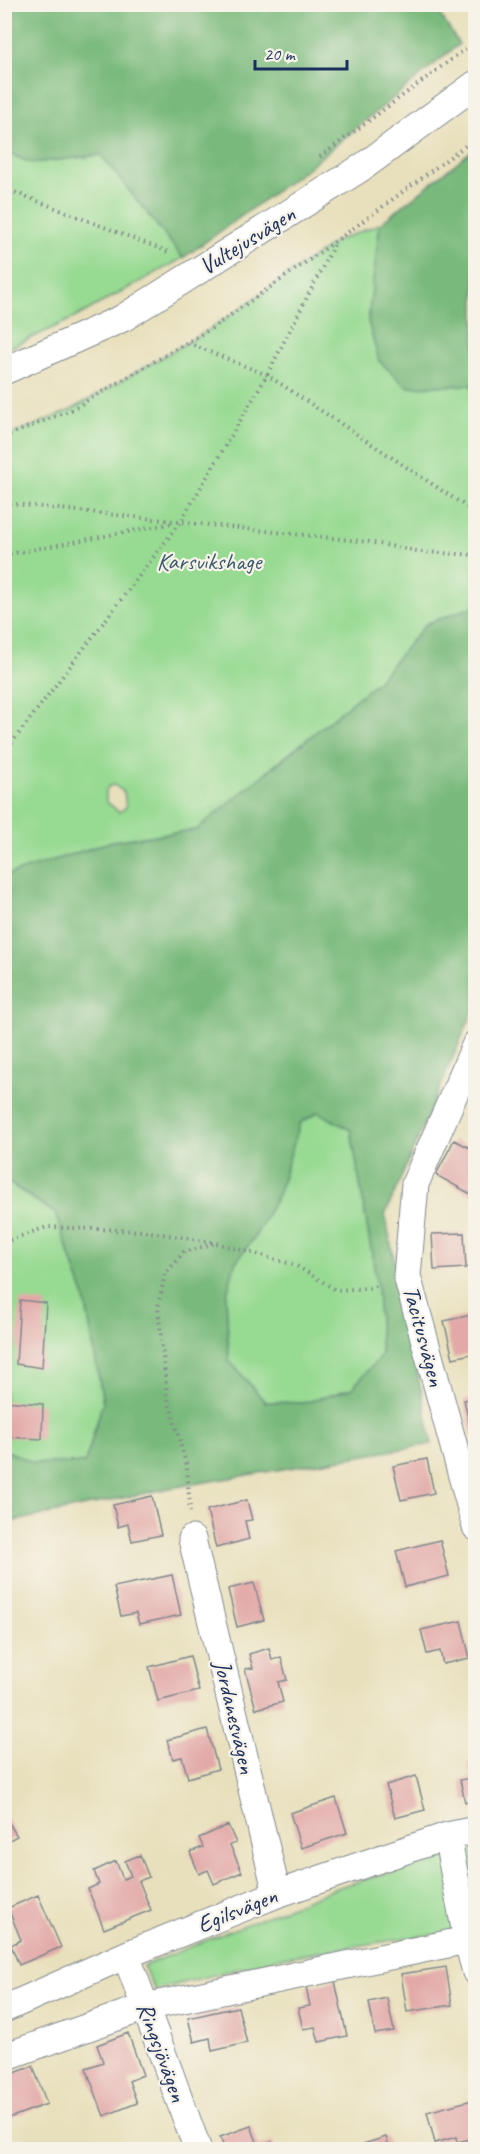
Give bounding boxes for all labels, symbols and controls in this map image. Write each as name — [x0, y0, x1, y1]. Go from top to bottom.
scale bar — [255, 33, 346, 71]
text: 20 m — [264, 43, 297, 65]
street label: Vultejusvägen — [193, 199, 301, 281]
park label: Karsvikshage — [157, 546, 264, 576]
street label: Tacitusvägen — [396, 1282, 452, 1390]
street label: Jordanesvägen — [207, 1656, 263, 1777]
street label: Egilsvägen — [193, 1880, 282, 1940]
street label: Ringsjövägen — [130, 1998, 194, 2106]

